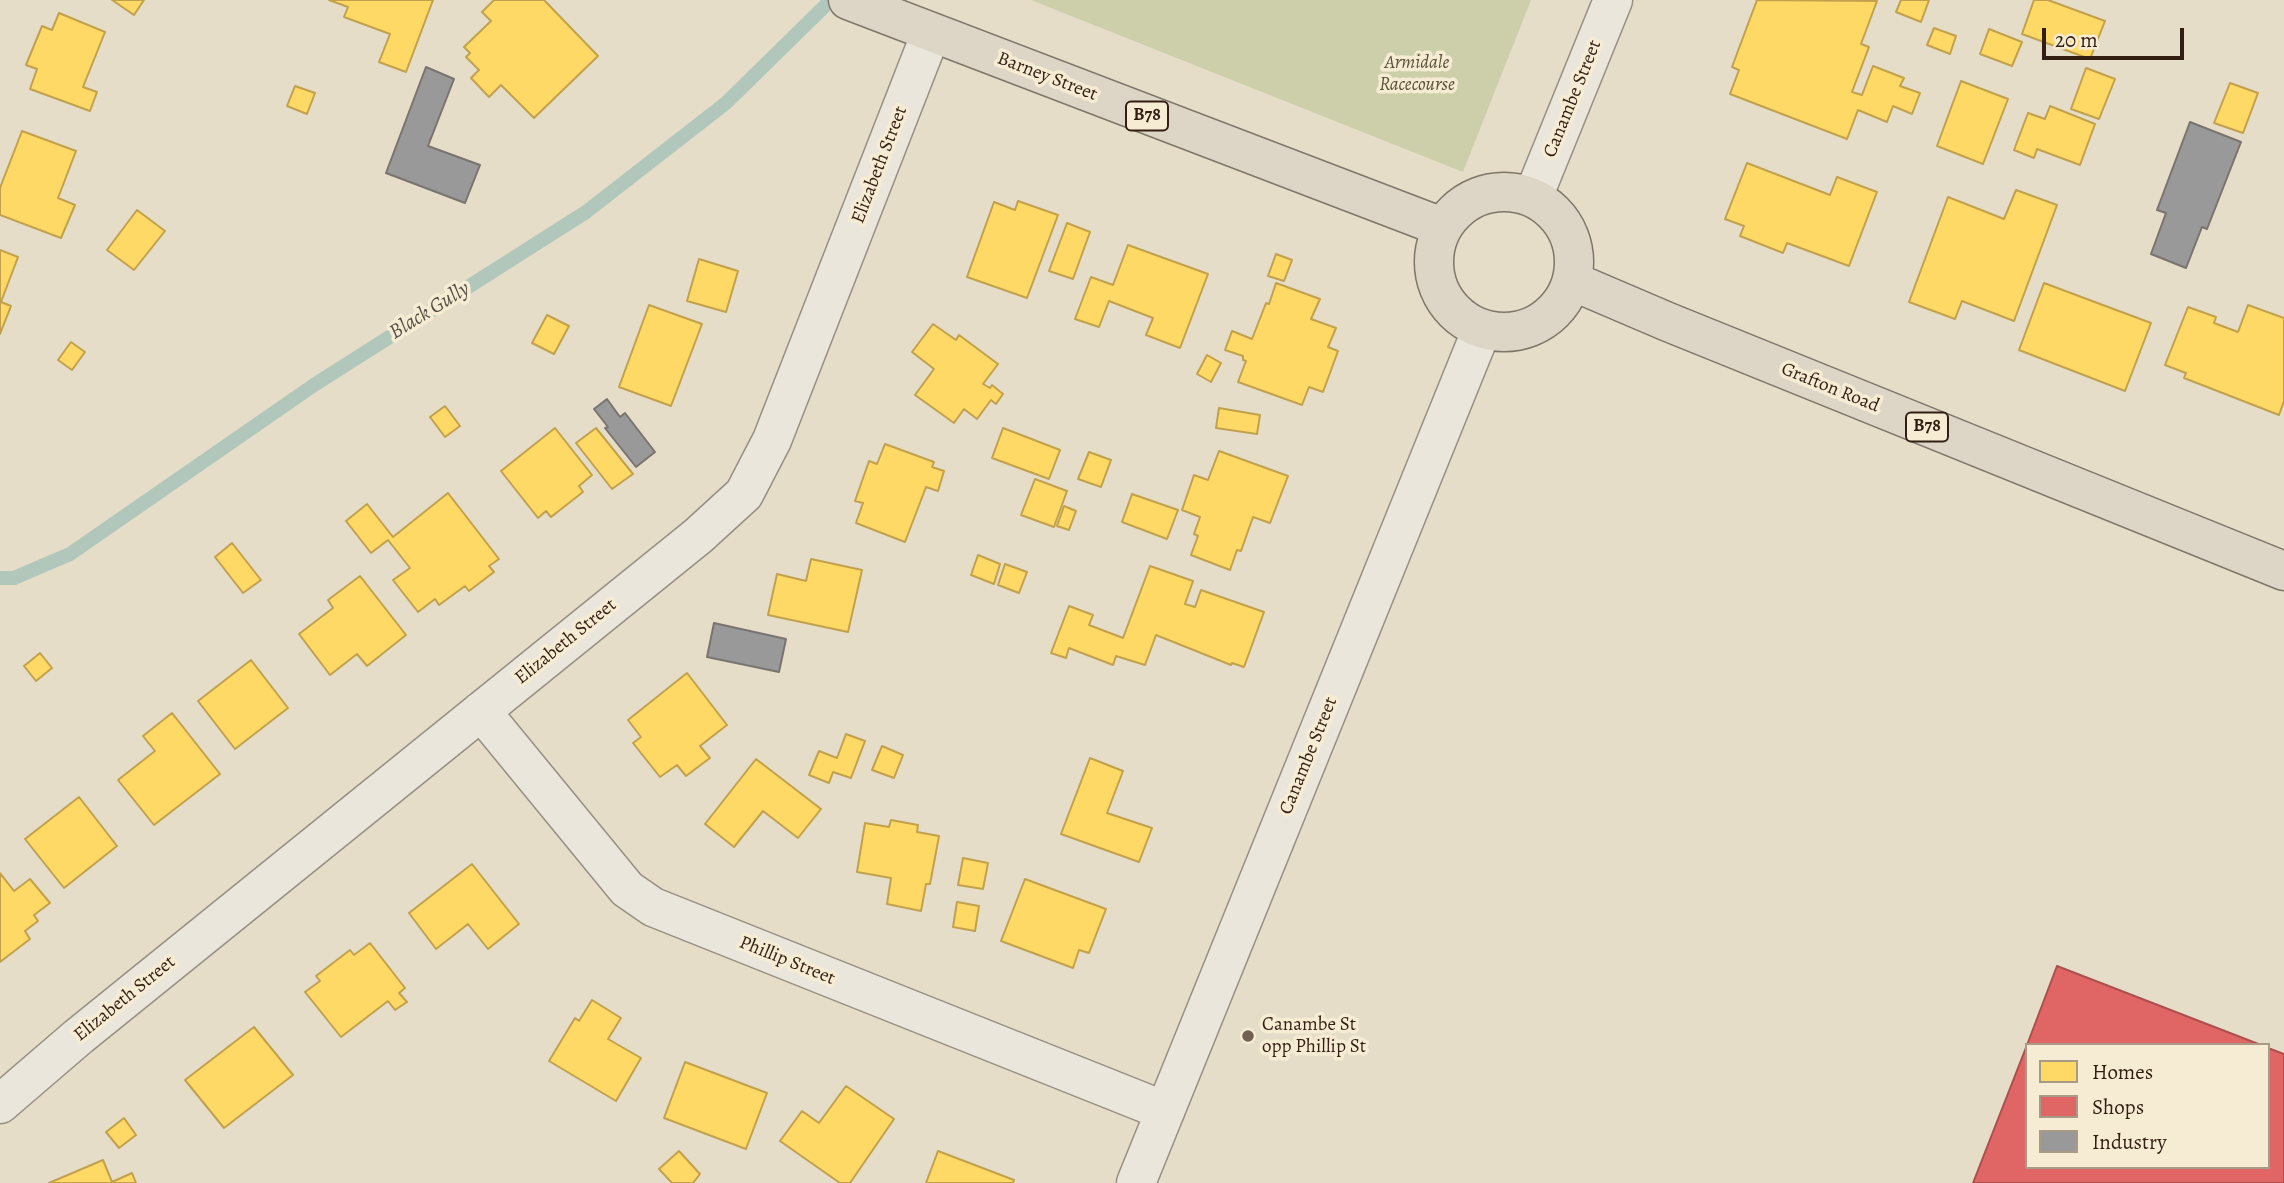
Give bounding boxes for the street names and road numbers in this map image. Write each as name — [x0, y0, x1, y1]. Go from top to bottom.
street label: Canambe Street — [1539, 37, 1607, 161]
street label: Barney Street — [994, 47, 1100, 107]
road number: B78 — [1126, 102, 1168, 131]
street label: Elizabeth Street — [847, 103, 913, 227]
street label: Grafton Road — [1778, 358, 1882, 418]
road number: B78 — [1906, 412, 1948, 442]
street label: Elizabeth Street — [511, 594, 621, 690]
street label: Canambe Street — [1275, 694, 1343, 818]
street label: Phillip Street — [736, 931, 838, 991]
street label: Elizabeth Street — [70, 951, 180, 1047]

